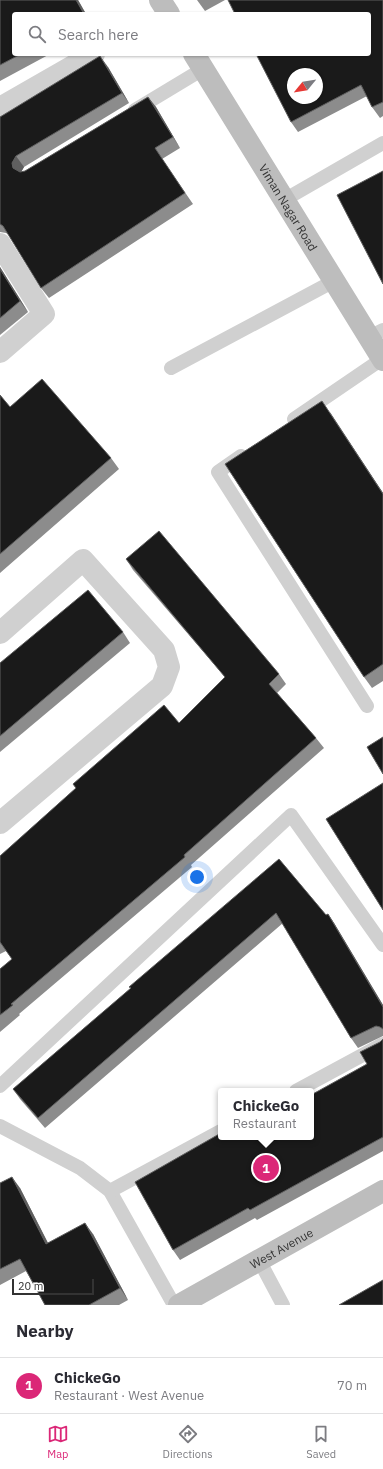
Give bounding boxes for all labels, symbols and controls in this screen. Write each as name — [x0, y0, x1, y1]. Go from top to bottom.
search box — [12, 12, 371, 56]
icon: search — [26, 23, 48, 45]
text: Search here — [58, 25, 138, 44]
north arrow — [287, 68, 323, 104]
street label: Viman Nagar Road — [256, 161, 321, 253]
your location — [187, 867, 207, 887]
popup — [218, 1088, 314, 1140]
text: ChickeGo — [233, 1096, 299, 1115]
text: Restaurant — [233, 1115, 297, 1132]
pin: 1 — [253, 1153, 279, 1183]
street label: West Avenue — [247, 1224, 316, 1272]
scale bar — [12, 1277, 94, 1296]
text: 20 m — [18, 1279, 43, 1293]
text: Nearby — [16, 1320, 74, 1342]
text: ChickeGo — [54, 1368, 121, 1387]
text: 1 — [25, 1377, 33, 1394]
text: 70 m — [337, 1377, 367, 1394]
text: Restaurant · West Avenue — [54, 1387, 204, 1404]
tab: Map — [47, 1423, 69, 1461]
tab: Directions — [163, 1423, 213, 1461]
tab: Saved — [306, 1423, 336, 1461]

